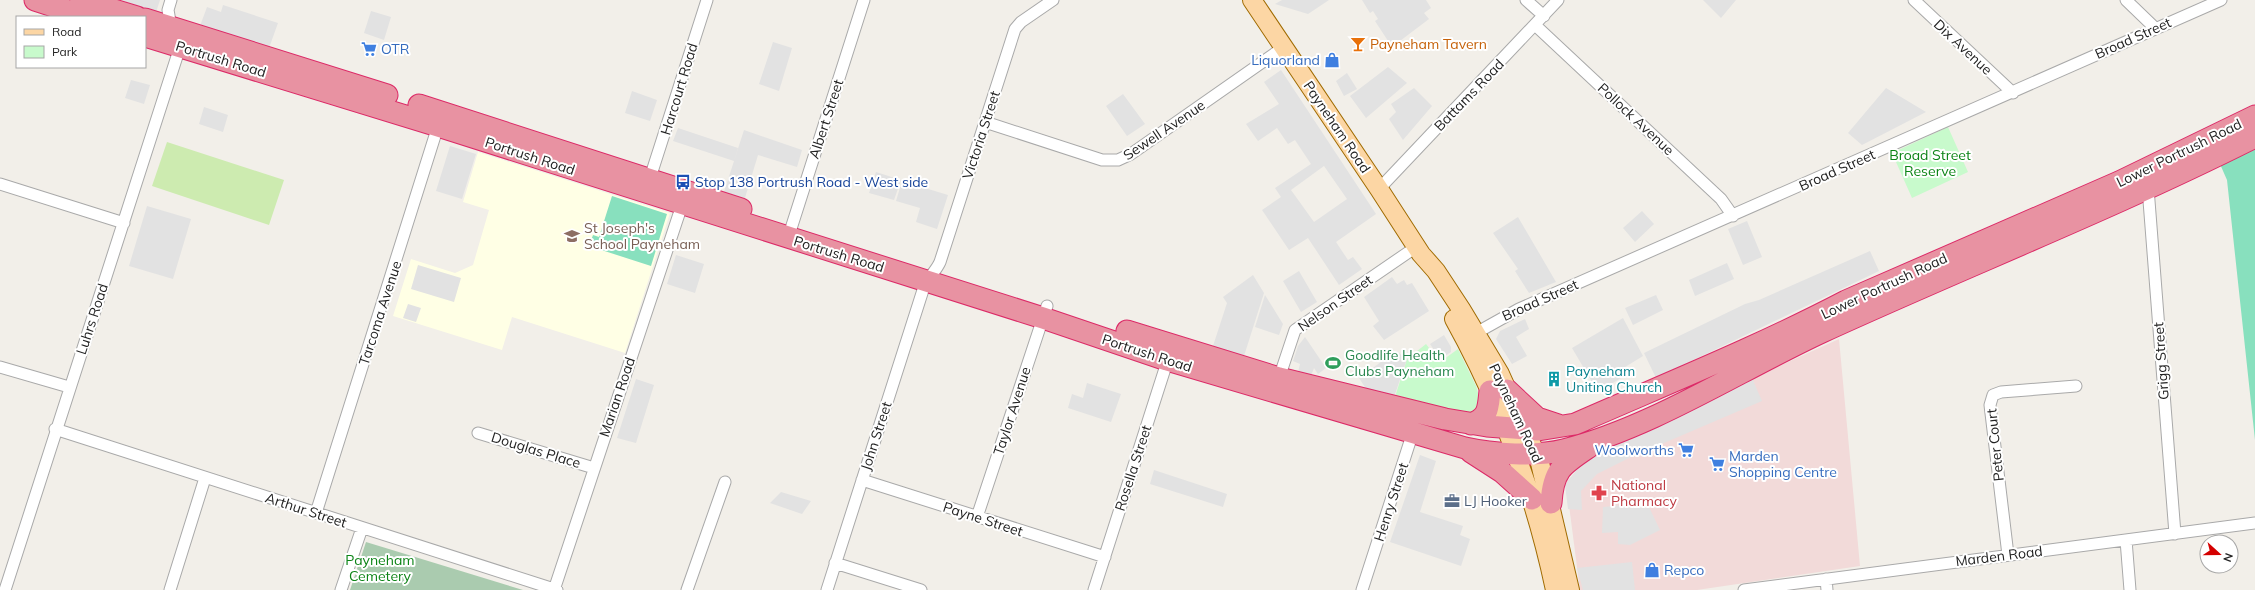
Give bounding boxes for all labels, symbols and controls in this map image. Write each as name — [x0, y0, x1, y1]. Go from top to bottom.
street label: Broad Street — [2092, 13, 2174, 63]
street label: Dix Avenue — [1930, 15, 1996, 79]
legend — [16, 16, 146, 68]
text: Road — [52, 24, 81, 39]
bar icon: Payneham Tavern — [1349, 35, 1367, 53]
place label: Payneham Tavern — [1370, 35, 1487, 53]
street label: Portrush Road — [174, 37, 268, 81]
supermarket icon: OTR — [360, 40, 378, 58]
place label: OTR — [381, 40, 410, 58]
street label: Harcourt Road — [656, 41, 702, 137]
text: Park — [52, 44, 78, 59]
place label: Liquorland — [1251, 51, 1320, 69]
shop icon: Liquorland — [1323, 51, 1341, 69]
street label: Battams Road — [1430, 55, 1508, 135]
street label: Albert Street — [805, 77, 847, 161]
street label: Payneham Road — [1300, 78, 1374, 176]
street label: Pollock Avenue — [1594, 79, 1678, 159]
street label: Victoria Street — [958, 88, 1004, 182]
street label: Sewell Avenue — [1120, 96, 1208, 164]
street label: Lower Portrush Road — [2113, 115, 2245, 191]
street label: Portrush Road — [483, 133, 577, 179]
street label: Broad Street — [1796, 145, 1878, 195]
park label: Broad Street Reserve — [1889, 146, 1971, 180]
bus stop icon: Stop 138 Portrush Road - West side — [674, 173, 692, 191]
place label: Stop 138 Portrush Road - West side — [695, 173, 928, 191]
place label: St Joseph's School Payneham — [584, 219, 700, 253]
school or university icon: St Joseph's School Payneham — [563, 227, 581, 245]
street label: Portrush Road — [792, 232, 886, 276]
street label: Lower Portrush Road — [1818, 249, 1950, 323]
street label: Tarcoma Avenue — [355, 259, 405, 367]
street label: Nelson Street — [1294, 271, 1376, 335]
street label: Broad Street — [1499, 275, 1581, 325]
street label: Luhrs Road — [72, 281, 112, 357]
street label: Grigg Street — [2149, 321, 2173, 400]
street label: Portrush Road — [1100, 330, 1194, 376]
place label: Goodlife Health Clubs Payneham — [1345, 346, 1454, 380]
sports icon: Goodlife Health Clubs Payneham — [1324, 354, 1342, 372]
street label: Marian Road — [595, 355, 639, 439]
street label: Payneham Road — [1485, 361, 1547, 465]
place label: Payneham Uniting Church — [1566, 362, 1662, 396]
street label: Taylor Avenue — [989, 364, 1035, 458]
building icon: Payneham Uniting Church — [1545, 370, 1563, 388]
street label: John Street — [856, 399, 896, 473]
street label: Peter Court — [1982, 408, 2008, 482]
street label: Rosella Street — [1111, 423, 1155, 513]
street label: Douglas Place — [489, 428, 583, 472]
place label: Woolworths — [1594, 441, 1674, 459]
supermarket icon: Woolworths — [1677, 441, 1695, 459]
place label: Marden Shopping Centre — [1729, 447, 1837, 481]
supermarket icon: Marden Shopping Centre — [1708, 455, 1726, 473]
street label: Henry Street — [1370, 460, 1412, 544]
place label: National Pharmacy — [1611, 476, 1677, 510]
pharmacy icon: National Pharmacy — [1590, 484, 1608, 502]
street label: Arthur Street — [263, 488, 349, 532]
office icon: LJ Hooker — [1443, 492, 1461, 510]
place label: LJ Hooker — [1464, 492, 1528, 510]
street label: Payne Street — [941, 498, 1025, 540]
north arrow — [2199, 534, 2239, 574]
street label: Marden Road — [1954, 542, 2044, 570]
park label: Payneham Cemetery — [345, 551, 415, 585]
text: N — [2220, 551, 2236, 564]
shop icon: Repco — [1643, 561, 1661, 579]
place label: Repco — [1664, 561, 1704, 579]

